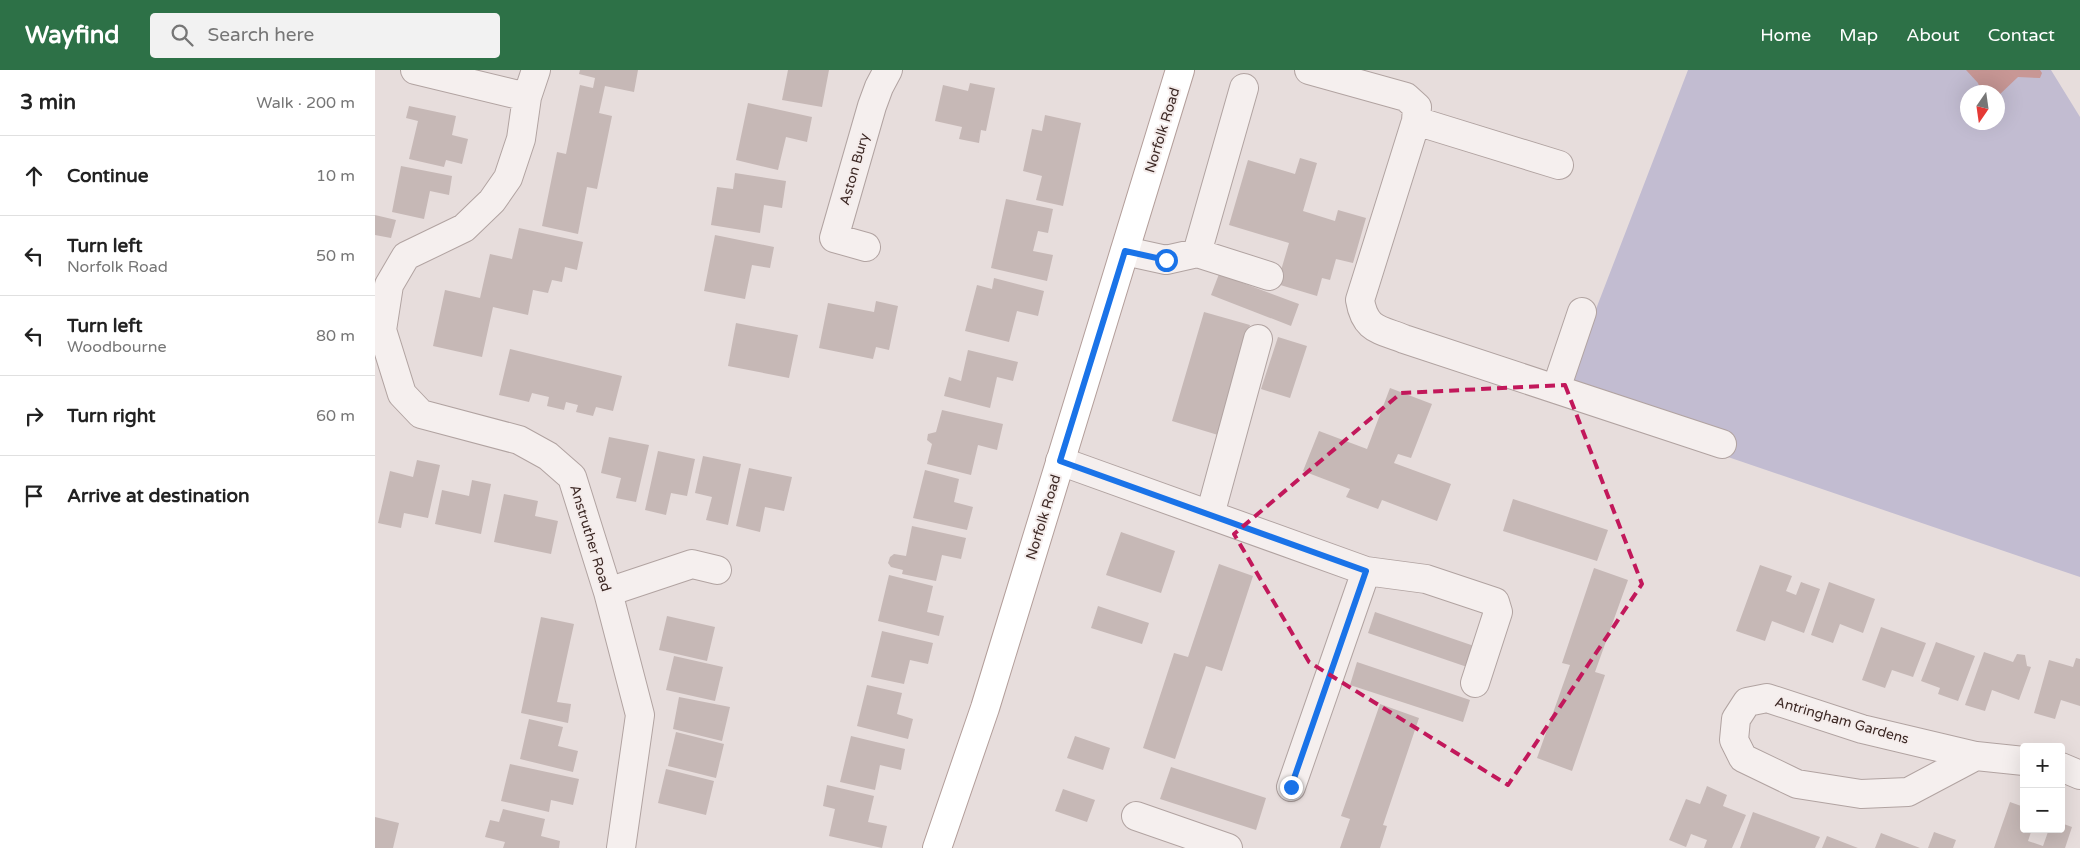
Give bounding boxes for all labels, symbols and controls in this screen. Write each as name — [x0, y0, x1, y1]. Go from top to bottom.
search box — [150, 13, 500, 58]
text: Wayfind — [25, 21, 120, 50]
icon: search — [168, 21, 196, 49]
text: Search here — [208, 24, 314, 46]
text: Home — [1760, 24, 1811, 46]
text: Map — [1839, 24, 1878, 46]
text: About — [1906, 24, 1960, 46]
text: Contact — [1988, 24, 2055, 46]
street label: Norfolk Road — [1141, 85, 1184, 175]
north arrow — [1960, 85, 2005, 130]
text: 3 min — [20, 90, 76, 115]
text: Walk · 200 m — [256, 93, 355, 113]
street label: Aston Bury — [836, 131, 873, 207]
icon: ahead — [20, 162, 48, 190]
text: Continue — [67, 165, 149, 187]
text: 10 m — [316, 166, 355, 186]
text: Turn left — [67, 235, 143, 257]
icon: left — [20, 242, 48, 270]
text: 50 m — [316, 246, 355, 266]
route start — [1155, 249, 1178, 272]
text: Norfolk Road — [67, 257, 168, 277]
text: Turn left — [67, 315, 143, 337]
icon: left — [20, 322, 48, 350]
text: 80 m — [316, 326, 355, 346]
text: Woodbourne — [67, 337, 167, 357]
icon: right — [20, 402, 48, 430]
text: Turn right — [67, 405, 155, 427]
text: 60 m — [316, 406, 355, 426]
street label: Norfolk Road — [1022, 472, 1065, 562]
icon: arrive — [20, 482, 48, 510]
street label: Anstruther Road — [566, 483, 615, 594]
text: Arrive at destination — [67, 485, 250, 507]
street label: Antringham Gardens — [1773, 693, 1911, 748]
map controls — [2020, 743, 2065, 833]
button: + — [2020, 743, 2065, 788]
route end — [1280, 776, 1303, 799]
button: − — [2020, 788, 2065, 833]

